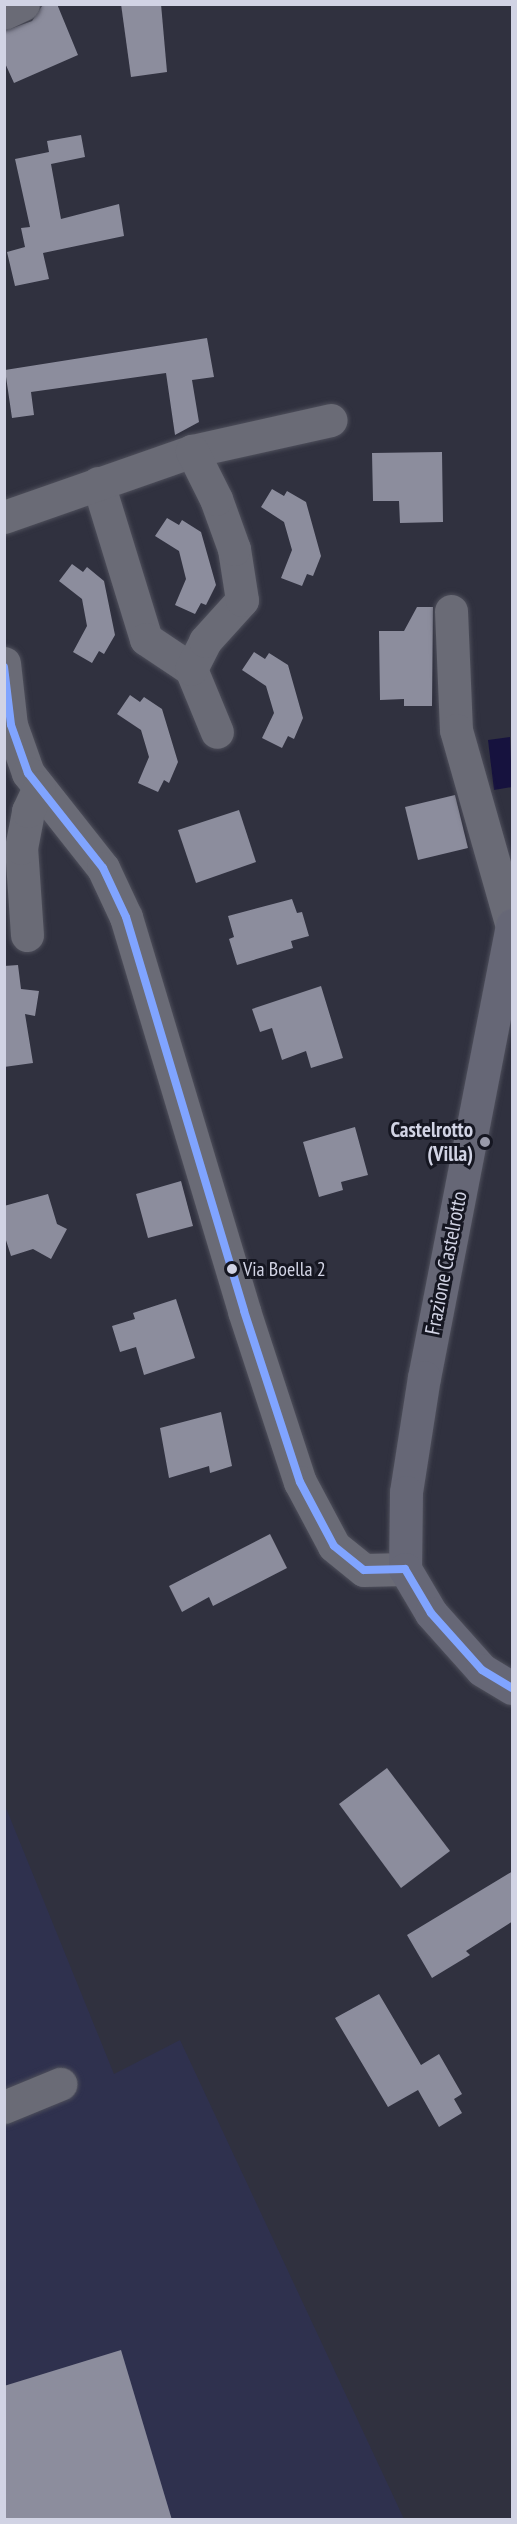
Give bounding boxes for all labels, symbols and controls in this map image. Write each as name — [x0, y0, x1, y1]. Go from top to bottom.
place label: Castelrotto (Villa) — [390, 1117, 473, 1167]
marker: Castelrotto (Villa) — [478, 1135, 492, 1149]
street label: Frazione Castelrotto — [420, 1189, 472, 1337]
place label: Via Boella 2 — [243, 1257, 326, 1281]
marker: Via Boella 2 — [226, 1263, 238, 1275]

